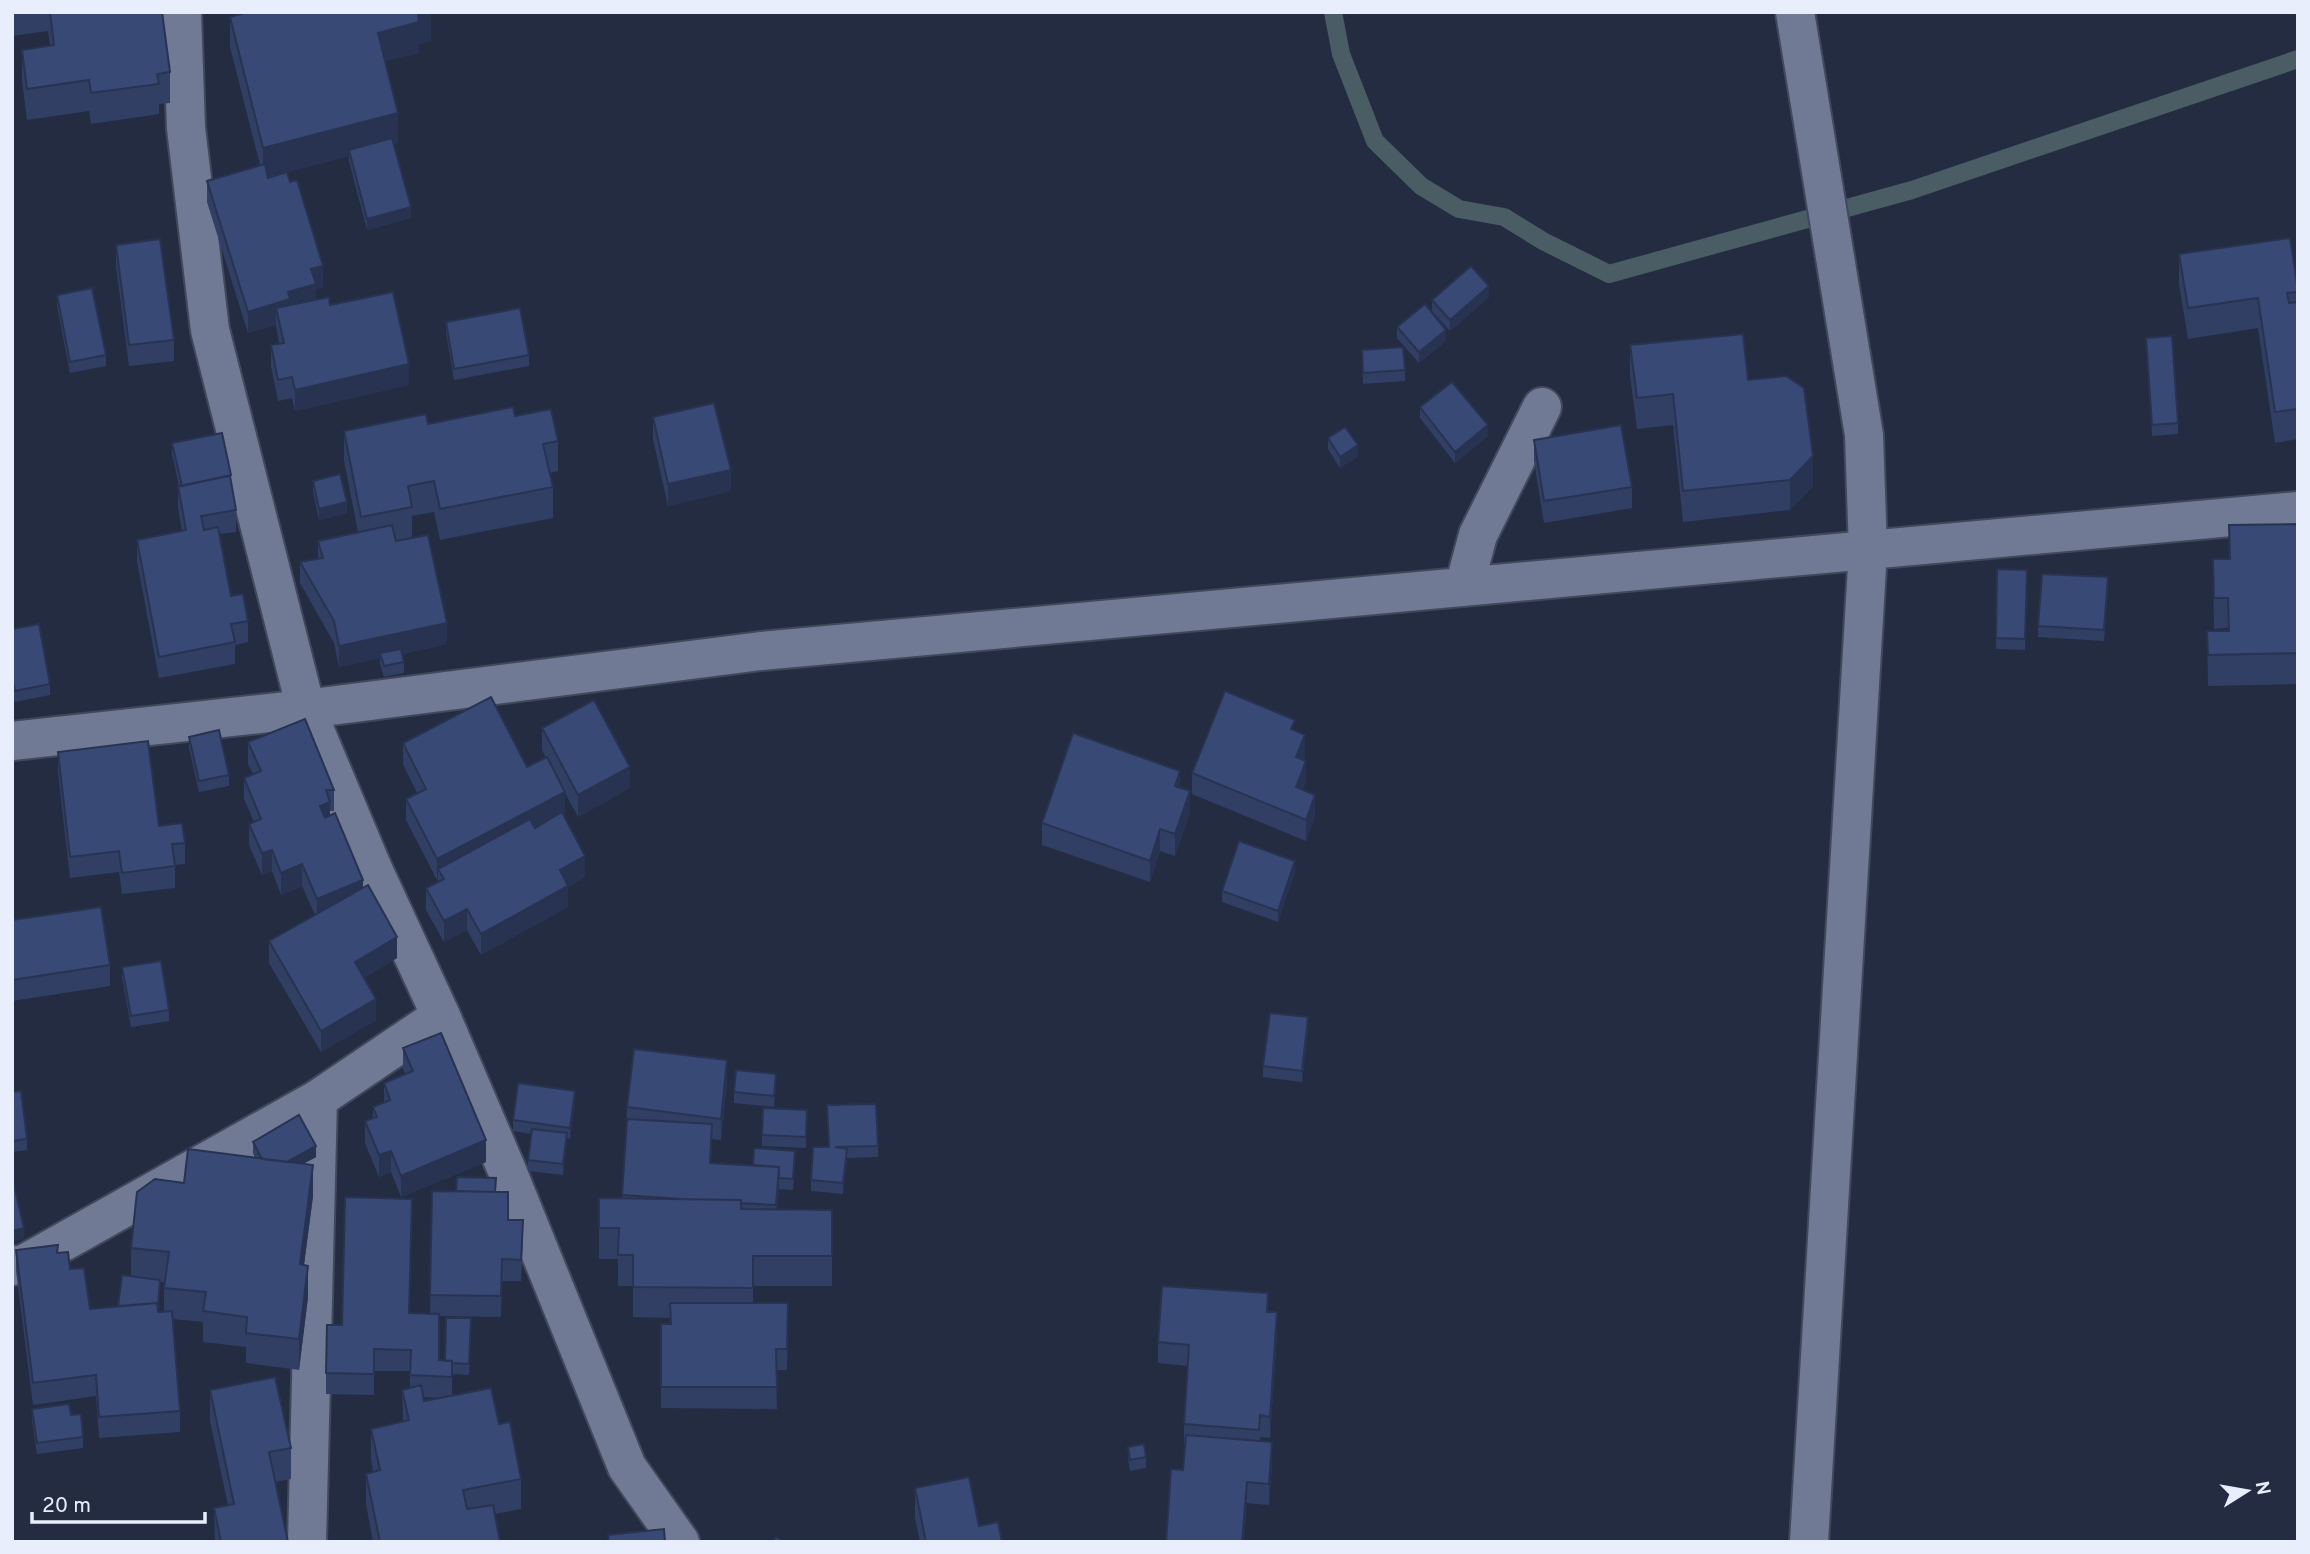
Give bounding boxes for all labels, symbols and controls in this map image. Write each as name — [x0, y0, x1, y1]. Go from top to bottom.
north arrow — [2212, 1456, 2282, 1526]
text: N — [2249, 1479, 2275, 1497]
scale bar — [32, 1480, 205, 1524]
text: 20 m — [42, 1493, 91, 1520]

